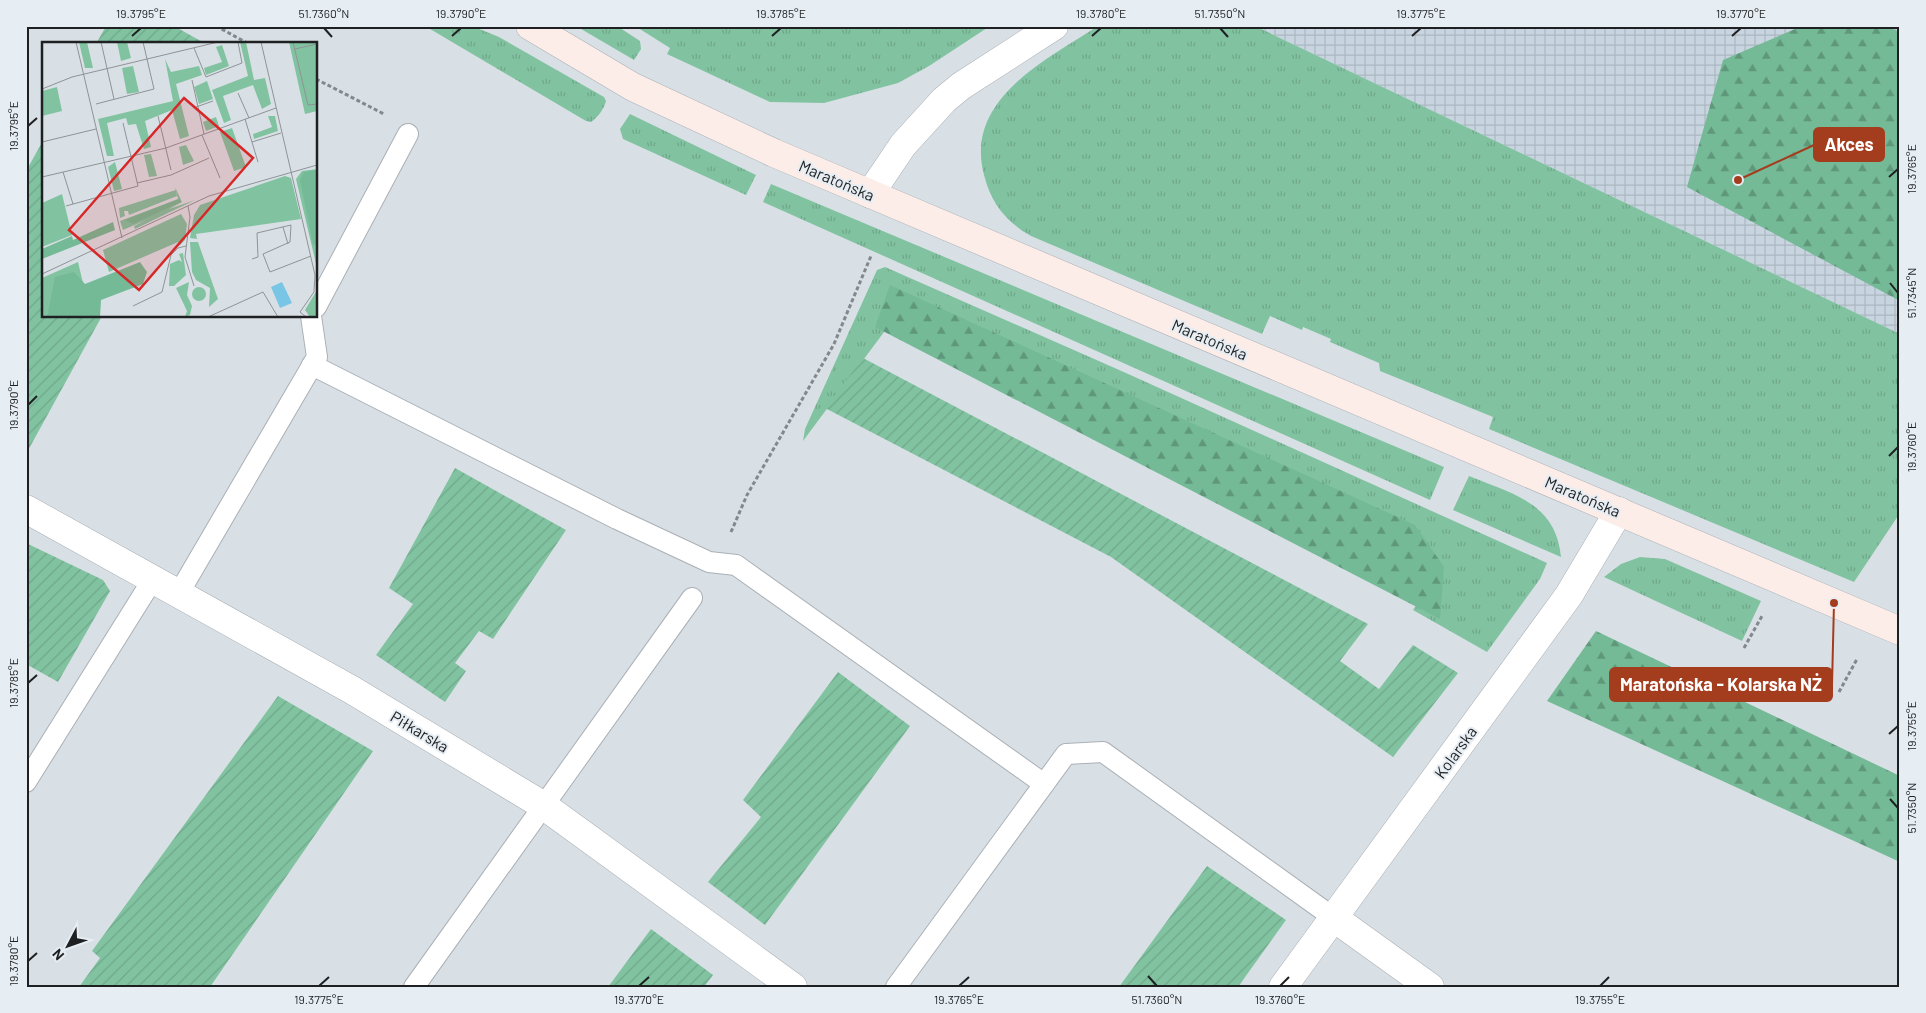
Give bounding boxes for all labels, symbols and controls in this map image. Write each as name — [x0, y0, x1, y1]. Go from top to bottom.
text: 19.3795°E — [116, 6, 166, 20]
text: 51.7360°N — [299, 6, 349, 20]
text: 19.3790°E — [436, 6, 486, 20]
text: 19.3785°E — [756, 6, 806, 20]
text: 19.3780°E — [1076, 6, 1126, 20]
text: 51.7350°N — [1195, 6, 1245, 20]
text: 19.3775°E — [1396, 6, 1446, 20]
text: 19.3770°E — [1716, 6, 1766, 20]
inset map — [42, 42, 318, 318]
text: 19.3795°E — [6, 101, 20, 151]
callout: Akces — [1814, 128, 1884, 161]
text: Akces — [1824, 133, 1874, 155]
text: 19.3765°E — [1904, 144, 1918, 194]
street label: Maratońska — [796, 156, 878, 204]
text: 51.7345°N — [1904, 268, 1918, 318]
street label: Maratońska — [1169, 315, 1251, 363]
text: 19.3790°E — [6, 380, 20, 430]
text: 19.3760°E — [1904, 422, 1918, 472]
street label: Maratońska — [1542, 472, 1624, 520]
text: 19.3785°E — [6, 658, 20, 708]
callout: Maratońska - Kolarska NŻ — [1610, 668, 1832, 701]
text: Maratońska - Kolarska NŻ — [1620, 673, 1822, 695]
text: 19.3755°E — [1904, 701, 1918, 751]
street label: Piłkarska — [387, 706, 453, 756]
street label: Kolarska — [1430, 722, 1480, 782]
text: 51.7350°N — [1904, 783, 1918, 833]
north arrow — [42, 920, 92, 970]
text: 19.3780°E — [6, 936, 20, 986]
text: N — [48, 946, 67, 964]
text: 19.3775°E — [294, 992, 344, 1006]
text: 19.3770°E — [614, 992, 664, 1006]
text: 19.3765°E — [934, 992, 984, 1006]
text: 51.7360°N — [1132, 992, 1182, 1006]
text: 19.3760°E — [1255, 992, 1305, 1006]
text: 19.3755°E — [1575, 992, 1625, 1006]

